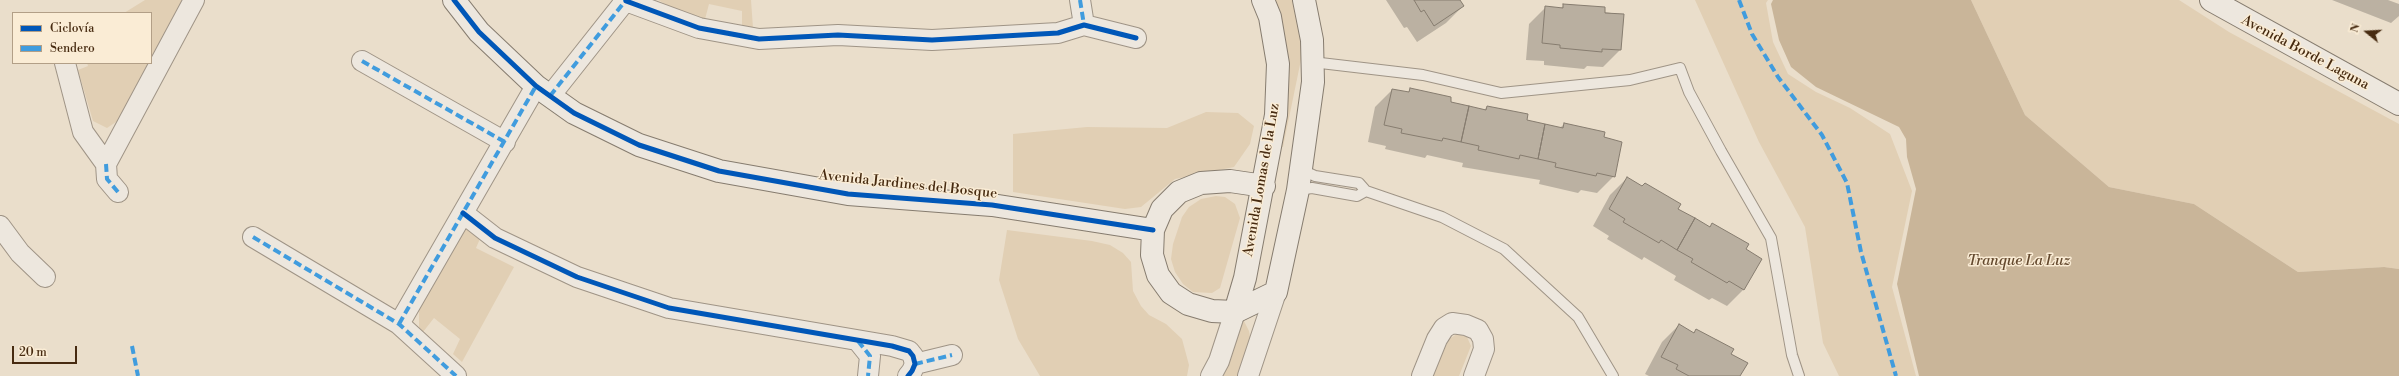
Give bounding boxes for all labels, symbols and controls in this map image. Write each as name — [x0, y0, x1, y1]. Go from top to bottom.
legend — [12, 12, 152, 64]
street label: Avenida Borde Laguna — [2238, 12, 2372, 94]
north arrow — [2347, 12, 2387, 52]
text: Ciclovía — [50, 21, 94, 36]
text: N — [2348, 22, 2364, 35]
text: Sendero — [50, 41, 95, 56]
street label: Avenida Lomas de la Luz — [1240, 102, 1284, 258]
street label: Avenida Jardines del Bosque — [818, 167, 998, 203]
water label: Tranque La Luz — [1967, 252, 2071, 270]
scale bar — [14, 338, 79, 364]
text: 20 m — [19, 345, 47, 360]

